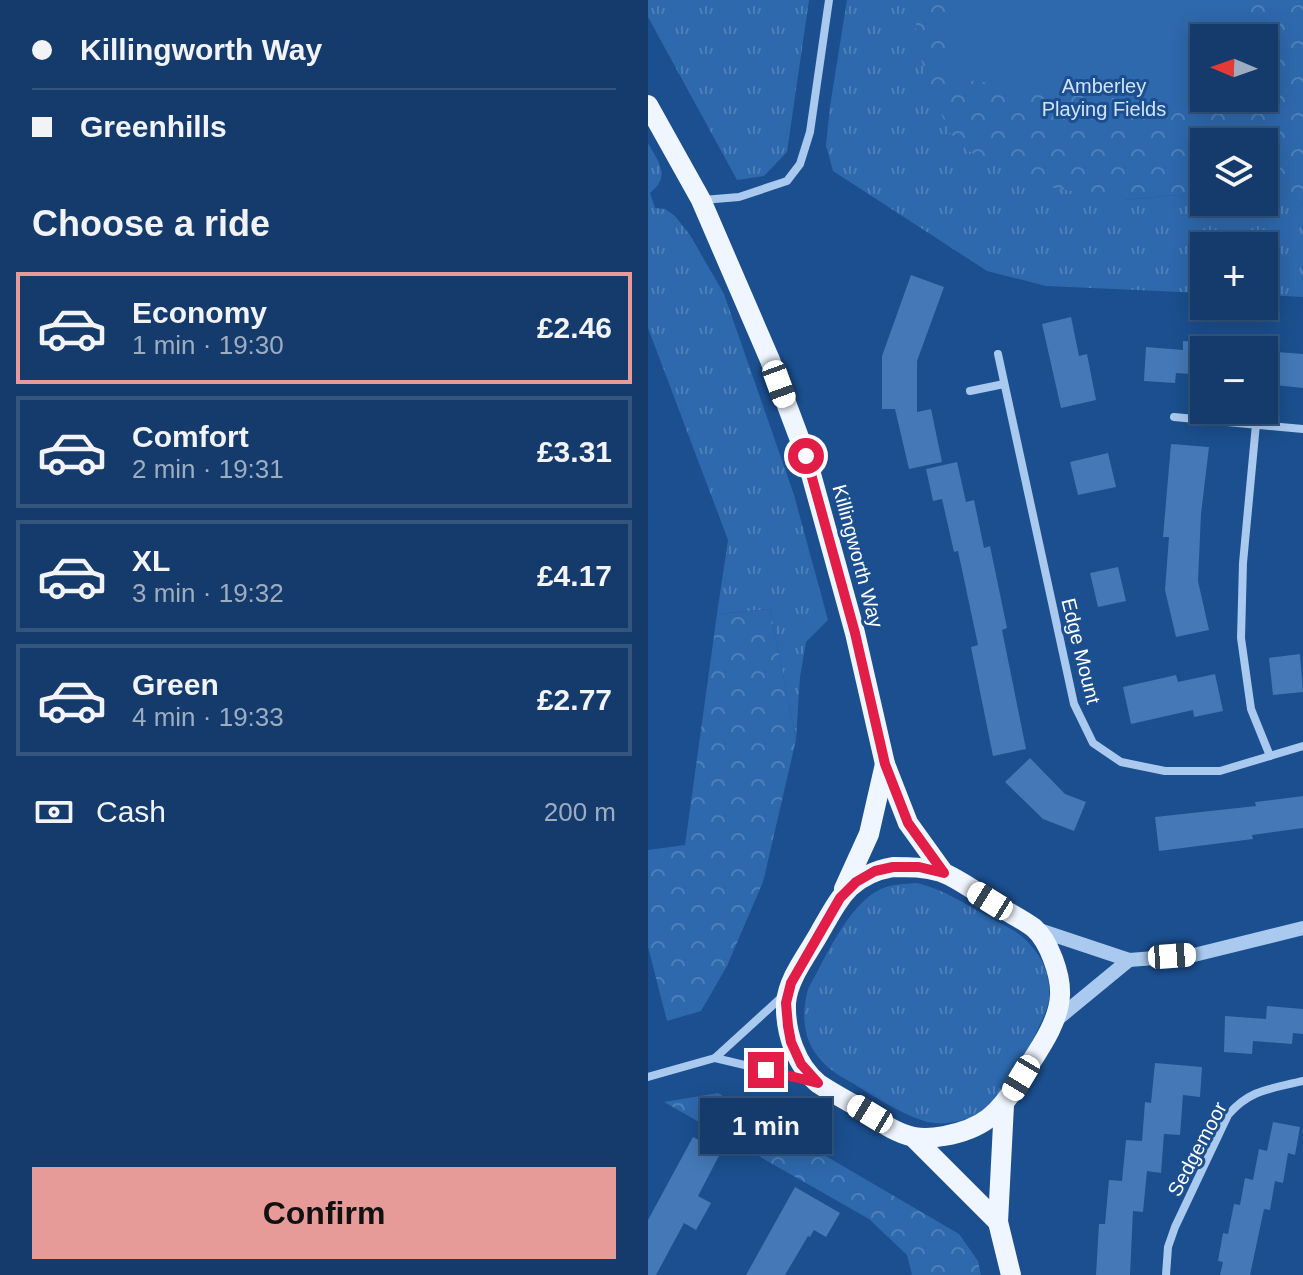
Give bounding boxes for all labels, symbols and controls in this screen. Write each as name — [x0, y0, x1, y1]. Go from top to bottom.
north arrow — [1190, 24, 1278, 112]
map controls — [1190, 24, 1278, 424]
text: Killingworth Way — [80, 33, 322, 66]
park label: Amberley Playing Fields — [1042, 75, 1166, 120]
text: Greenhills — [80, 110, 227, 143]
button: layers — [1190, 128, 1278, 216]
text: Choose a ride — [32, 203, 270, 244]
button: + — [1190, 232, 1278, 320]
icon: car — [36, 292, 108, 364]
text: Economy — [132, 296, 267, 329]
text: £2.46 — [537, 311, 612, 344]
text: 1 min · 19:30 — [132, 330, 284, 360]
button: − — [1190, 336, 1278, 424]
car — [760, 357, 798, 411]
icon: car — [36, 416, 108, 488]
text: Comfort — [132, 420, 249, 453]
text: £3.31 — [537, 435, 612, 468]
route start — [788, 438, 824, 474]
text: 2 min · 19:31 — [132, 454, 284, 484]
street label: Killingworth Way — [828, 482, 888, 630]
icon: car — [36, 540, 108, 612]
text: XL — [132, 544, 170, 577]
text: £4.17 — [537, 559, 612, 592]
text: 3 min · 19:32 — [132, 578, 284, 608]
street label: Edge Mount — [1057, 596, 1105, 706]
icon: car — [36, 664, 108, 736]
text: Green — [132, 668, 219, 701]
text: £2.77 — [537, 683, 612, 716]
text: 4 min · 19:33 — [132, 702, 284, 732]
icon: cash — [32, 790, 76, 834]
text: Cash — [96, 795, 166, 828]
text: 200 m — [544, 797, 616, 827]
car — [963, 878, 1017, 924]
car — [1147, 942, 1197, 970]
car — [998, 1051, 1044, 1105]
route end — [748, 1052, 784, 1088]
car — [843, 1091, 897, 1137]
callout: 1 min — [700, 1098, 832, 1154]
street label: Sedgemoor — [1163, 1098, 1231, 1200]
text: 1 min — [732, 1111, 800, 1141]
button: Confirm — [32, 1167, 616, 1259]

